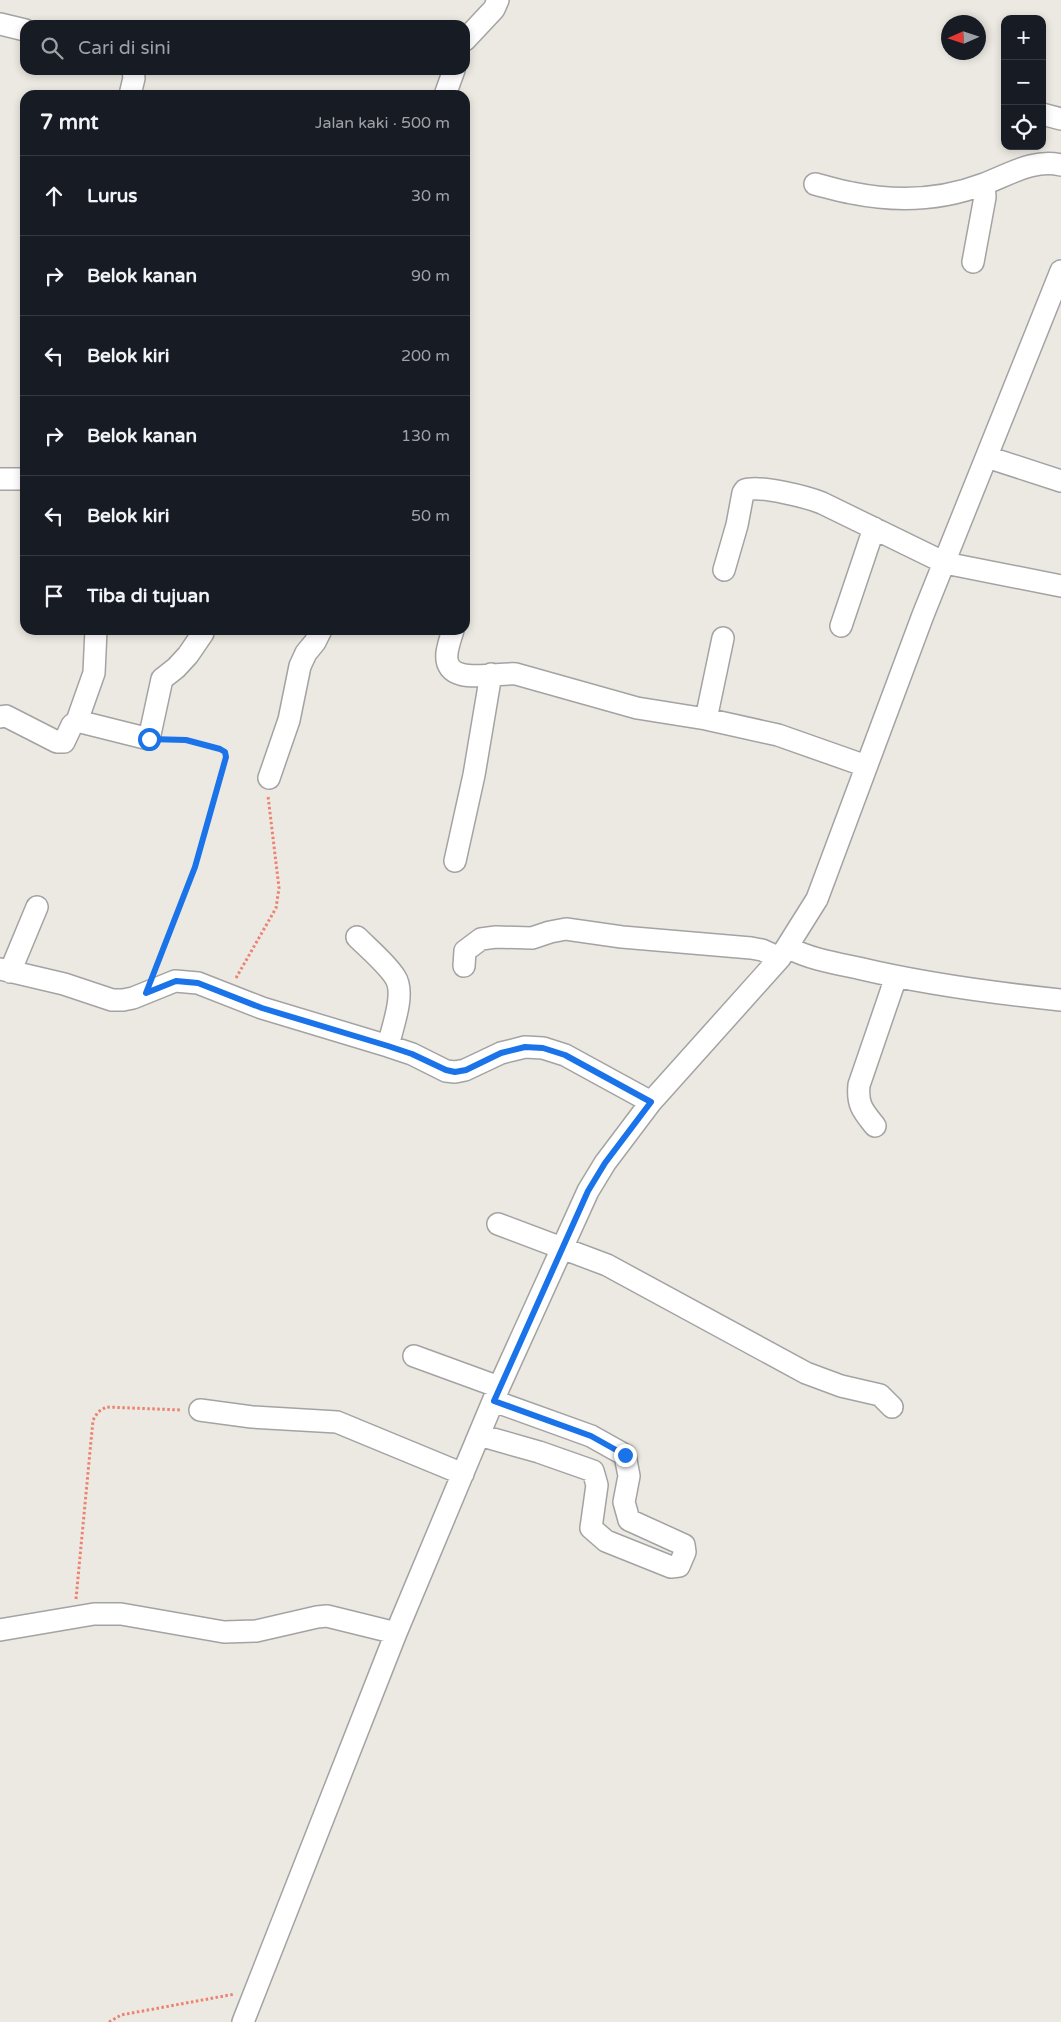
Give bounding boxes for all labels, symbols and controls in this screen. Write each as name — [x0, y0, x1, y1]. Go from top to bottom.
north arrow — [941, 15, 986, 60]
map controls — [1001, 15, 1046, 150]
button: + — [1001, 15, 1046, 60]
search box — [20, 20, 470, 75]
icon: search — [38, 34, 66, 62]
text: Cari di sini — [78, 37, 171, 59]
button: − — [1001, 60, 1046, 105]
button: locate — [1001, 105, 1046, 150]
text: 7 mnt — [40, 110, 99, 135]
text: Jalan kaki · 500 m — [315, 113, 450, 133]
icon: ahead — [40, 182, 68, 210]
text: Lurus — [87, 185, 137, 207]
text: 30 m — [411, 186, 450, 206]
icon: right — [40, 262, 68, 290]
text: Belok kanan — [87, 265, 197, 287]
text: 90 m — [411, 266, 450, 286]
icon: left — [40, 342, 68, 370]
text: Belok kiri — [87, 345, 170, 367]
text: 200 m — [401, 346, 450, 366]
icon: right — [40, 422, 68, 450]
text: Belok kanan — [87, 425, 197, 447]
text: 130 m — [401, 426, 450, 446]
icon: left — [40, 502, 68, 530]
text: Belok kiri — [87, 505, 170, 527]
text: 50 m — [411, 506, 450, 526]
icon: arrive — [40, 582, 68, 610]
text: Tiba di tujuan — [87, 585, 210, 607]
route start — [138, 728, 161, 751]
route end — [614, 1444, 637, 1467]

